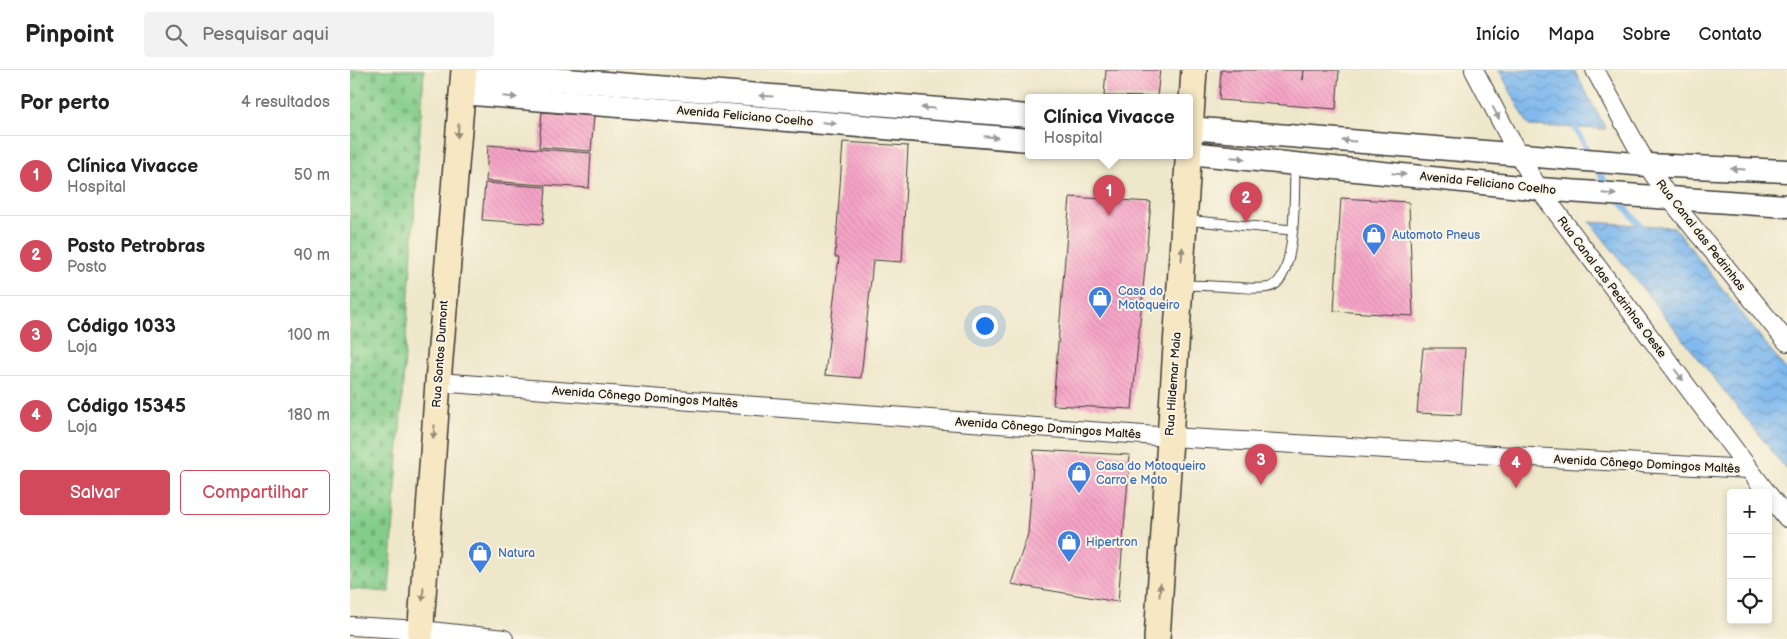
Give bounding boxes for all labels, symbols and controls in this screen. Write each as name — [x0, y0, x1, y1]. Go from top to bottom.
search box — [144, 12, 494, 57]
text: Pinpoint — [25, 20, 114, 49]
icon: search — [162, 21, 190, 49]
text: Pesquisar aqui — [202, 23, 329, 46]
text: Início — [1476, 24, 1520, 45]
text: Mapa — [1548, 24, 1594, 45]
text: Sobre — [1622, 24, 1670, 45]
text: Contato — [1698, 24, 1762, 45]
text: Por perto — [20, 90, 110, 115]
one-way arrow — [758, 91, 774, 99]
text: 4 resultados — [241, 93, 330, 112]
one-way arrow — [502, 93, 518, 101]
popup — [1025, 94, 1193, 159]
street label: Avenida Feliciano Coelho — [676, 103, 814, 130]
one-way arrow — [920, 104, 936, 112]
text: Clínica Vivacce — [1043, 106, 1175, 129]
one-way arrow — [1492, 106, 1500, 120]
one-way arrow — [821, 120, 837, 128]
one-way arrow — [454, 123, 462, 139]
text: Hospital — [1043, 129, 1102, 148]
one-way arrow — [983, 133, 999, 141]
one-way arrow — [1340, 137, 1356, 145]
one-way arrow — [1230, 154, 1246, 162]
text: Clínica Vivacce — [67, 155, 198, 178]
one-way arrow — [1730, 165, 1746, 173]
text: 1 — [33, 166, 39, 185]
text: 50 m — [294, 166, 330, 185]
street label: Avenida Feliciano Coelho — [1419, 169, 1557, 198]
one-way arrow — [1391, 170, 1407, 178]
pin: 1 — [1093, 175, 1125, 216]
street label: Rua Canal das Pedrinhas — [1652, 177, 1749, 294]
text: Hospital — [67, 178, 126, 197]
pin: 2 — [1230, 182, 1262, 223]
one-way arrow — [1602, 190, 1618, 198]
street label: Rua Canal das Pedrinhas Oeste — [1554, 214, 1670, 361]
shop icon: Automoto Pneus — [1361, 222, 1387, 256]
place label: Automoto Pneus — [1392, 228, 1480, 243]
text: Posto Petrobras — [67, 235, 205, 258]
one-way arrow — [1178, 245, 1186, 261]
text: 2 — [31, 246, 41, 265]
text: 90 m — [294, 246, 330, 265]
text: Posto — [67, 258, 107, 277]
place label: Casa do Motoqueiro — [1118, 284, 1180, 313]
shop icon: Casa do Motoqueiro — [1087, 285, 1113, 319]
street label: Rua Santos Dumont — [429, 299, 452, 408]
your location — [972, 313, 998, 339]
text: Código 1033 — [67, 315, 176, 338]
text: 3 — [31, 326, 41, 345]
text: 100 m — [287, 326, 330, 345]
street label: Rua Hildemar Maia — [1162, 331, 1185, 437]
text: Loja — [67, 338, 97, 357]
one-way arrow — [1674, 368, 1684, 382]
street label: Avenida Cônego Domingos Maltês — [551, 384, 739, 411]
text: Código 15345 — [67, 395, 186, 418]
text: 4 — [31, 406, 41, 425]
text: 180 m — [288, 406, 330, 425]
street label: Avenida Cônego Domingos Maltês — [954, 415, 1142, 442]
text: Loja — [67, 418, 97, 437]
one-way arrow — [430, 425, 438, 441]
pin: 3 — [1245, 444, 1277, 485]
pin: 4 — [1500, 447, 1532, 488]
street label: Avenida Cônego Domingos Maltês — [1553, 452, 1741, 477]
place label: Casa do Motoqueiro Carro e Moto — [1096, 459, 1206, 488]
shop icon: Casa do Motoqueiro Carro e Moto — [1066, 460, 1092, 494]
button: Salvar — [20, 470, 170, 515]
button: Compartilhar — [180, 470, 330, 515]
map controls — [1727, 489, 1772, 624]
button: + — [1727, 489, 1772, 534]
shop icon: Hipertron — [1056, 529, 1082, 563]
button: − — [1727, 534, 1772, 579]
place label: Hipertron — [1086, 535, 1138, 550]
shop icon: Natura — [467, 540, 493, 574]
place label: Natura — [498, 546, 535, 561]
button: locate — [1727, 579, 1772, 624]
one-way arrow — [1156, 582, 1164, 598]
one-way arrow — [419, 587, 427, 603]

